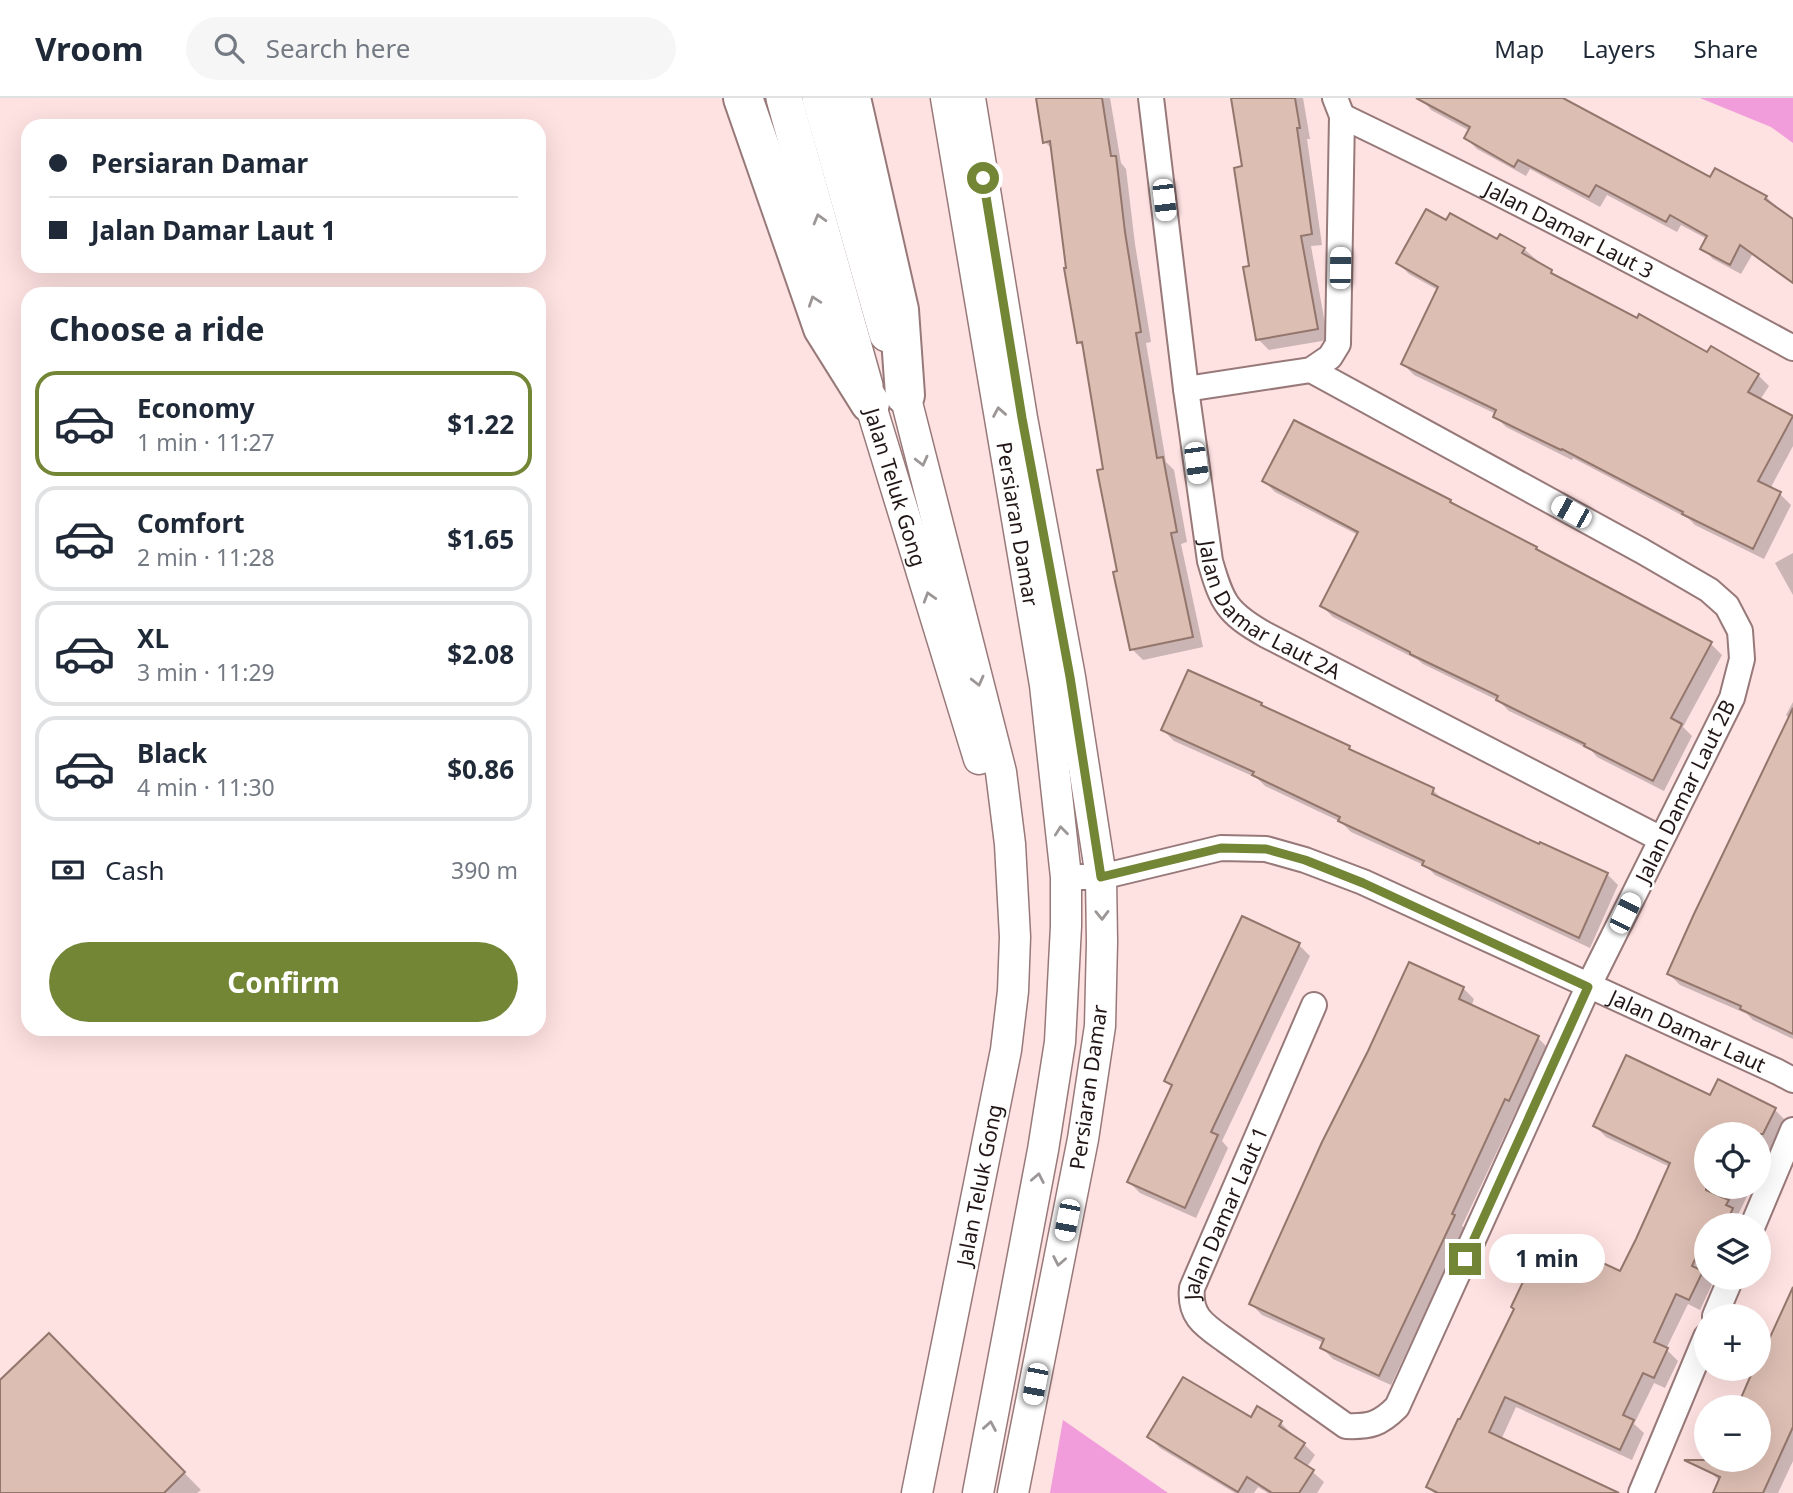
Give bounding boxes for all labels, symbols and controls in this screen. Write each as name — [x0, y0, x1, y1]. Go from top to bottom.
search box — [186, 17, 676, 80]
text: Vroom — [35, 26, 144, 71]
icon: search — [210, 29, 248, 67]
text: Search here — [266, 30, 410, 66]
text: Map — [1494, 32, 1544, 65]
text: Layers — [1582, 32, 1656, 65]
text: Share — [1694, 32, 1758, 65]
text: Persiaran Damar — [91, 145, 308, 181]
route start — [967, 162, 999, 194]
street label: Jalan Damar Laut 3 — [1478, 173, 1659, 285]
car — [1152, 178, 1177, 222]
text: Jalan Damar Laut 1 — [91, 212, 336, 248]
one-way arrow — [813, 213, 827, 225]
car — [1330, 247, 1351, 289]
one-way arrow — [808, 295, 822, 307]
text: Choose a ride — [49, 307, 265, 350]
text: Economy — [137, 390, 255, 426]
icon: car — [53, 392, 116, 455]
street label: Jalan Teluk Gong — [858, 403, 933, 570]
text: $1.22 — [447, 406, 514, 442]
one-way arrow — [992, 406, 1007, 418]
text: 1 min · 11:27 — [137, 426, 275, 458]
street label: Persiaran Damar — [990, 440, 1046, 609]
car — [1183, 441, 1210, 485]
one-way arrow — [914, 455, 928, 467]
car — [1548, 493, 1595, 531]
text: Comfort — [137, 505, 245, 541]
icon: car — [53, 507, 116, 570]
text: $1.65 — [447, 521, 514, 557]
street label: Jalan Damar Laut 2A — [1193, 536, 1346, 686]
text: 2 min · 11:28 — [137, 541, 275, 573]
one-way arrow — [923, 591, 938, 603]
text: XL — [137, 620, 169, 656]
icon: car — [53, 622, 116, 685]
text: $2.08 — [447, 636, 514, 672]
text: 3 min · 11:29 — [137, 656, 275, 688]
one-way arrow — [970, 675, 984, 687]
street label: Jalan Damar Laut 2B — [1628, 695, 1741, 889]
text: Black — [137, 735, 207, 771]
icon: car — [53, 737, 116, 800]
text: $0.86 — [447, 751, 514, 787]
text: 4 min · 11:30 — [137, 771, 275, 803]
one-way arrow — [1054, 825, 1069, 836]
icon: cash — [49, 851, 87, 889]
text: Cash — [105, 852, 165, 888]
text: 390 m — [451, 854, 518, 886]
car — [1607, 890, 1644, 936]
one-way arrow — [1094, 909, 1109, 920]
button: Confirm — [49, 942, 518, 1022]
street label: Jalan Damar Laut — [1603, 982, 1771, 1079]
street label: Persiaran Damar — [1063, 1002, 1113, 1171]
street label: Jalan Teluk Gong — [949, 1102, 1008, 1270]
street label: Jalan Damar Laut 1 — [1177, 1122, 1274, 1303]
map controls — [1694, 1122, 1771, 1472]
button: locate — [1694, 1122, 1771, 1199]
one-way arrow — [1029, 1172, 1044, 1184]
car — [1053, 1197, 1082, 1243]
button: layers — [1694, 1213, 1771, 1290]
callout: 1 min — [1490, 1234, 1605, 1284]
text: 1 min — [1515, 1242, 1579, 1274]
route end — [1449, 1243, 1481, 1275]
one-way arrow — [1052, 1255, 1067, 1267]
button: + — [1694, 1304, 1771, 1381]
car — [1021, 1361, 1050, 1407]
button: − — [1694, 1395, 1771, 1472]
one-way arrow — [982, 1420, 997, 1432]

